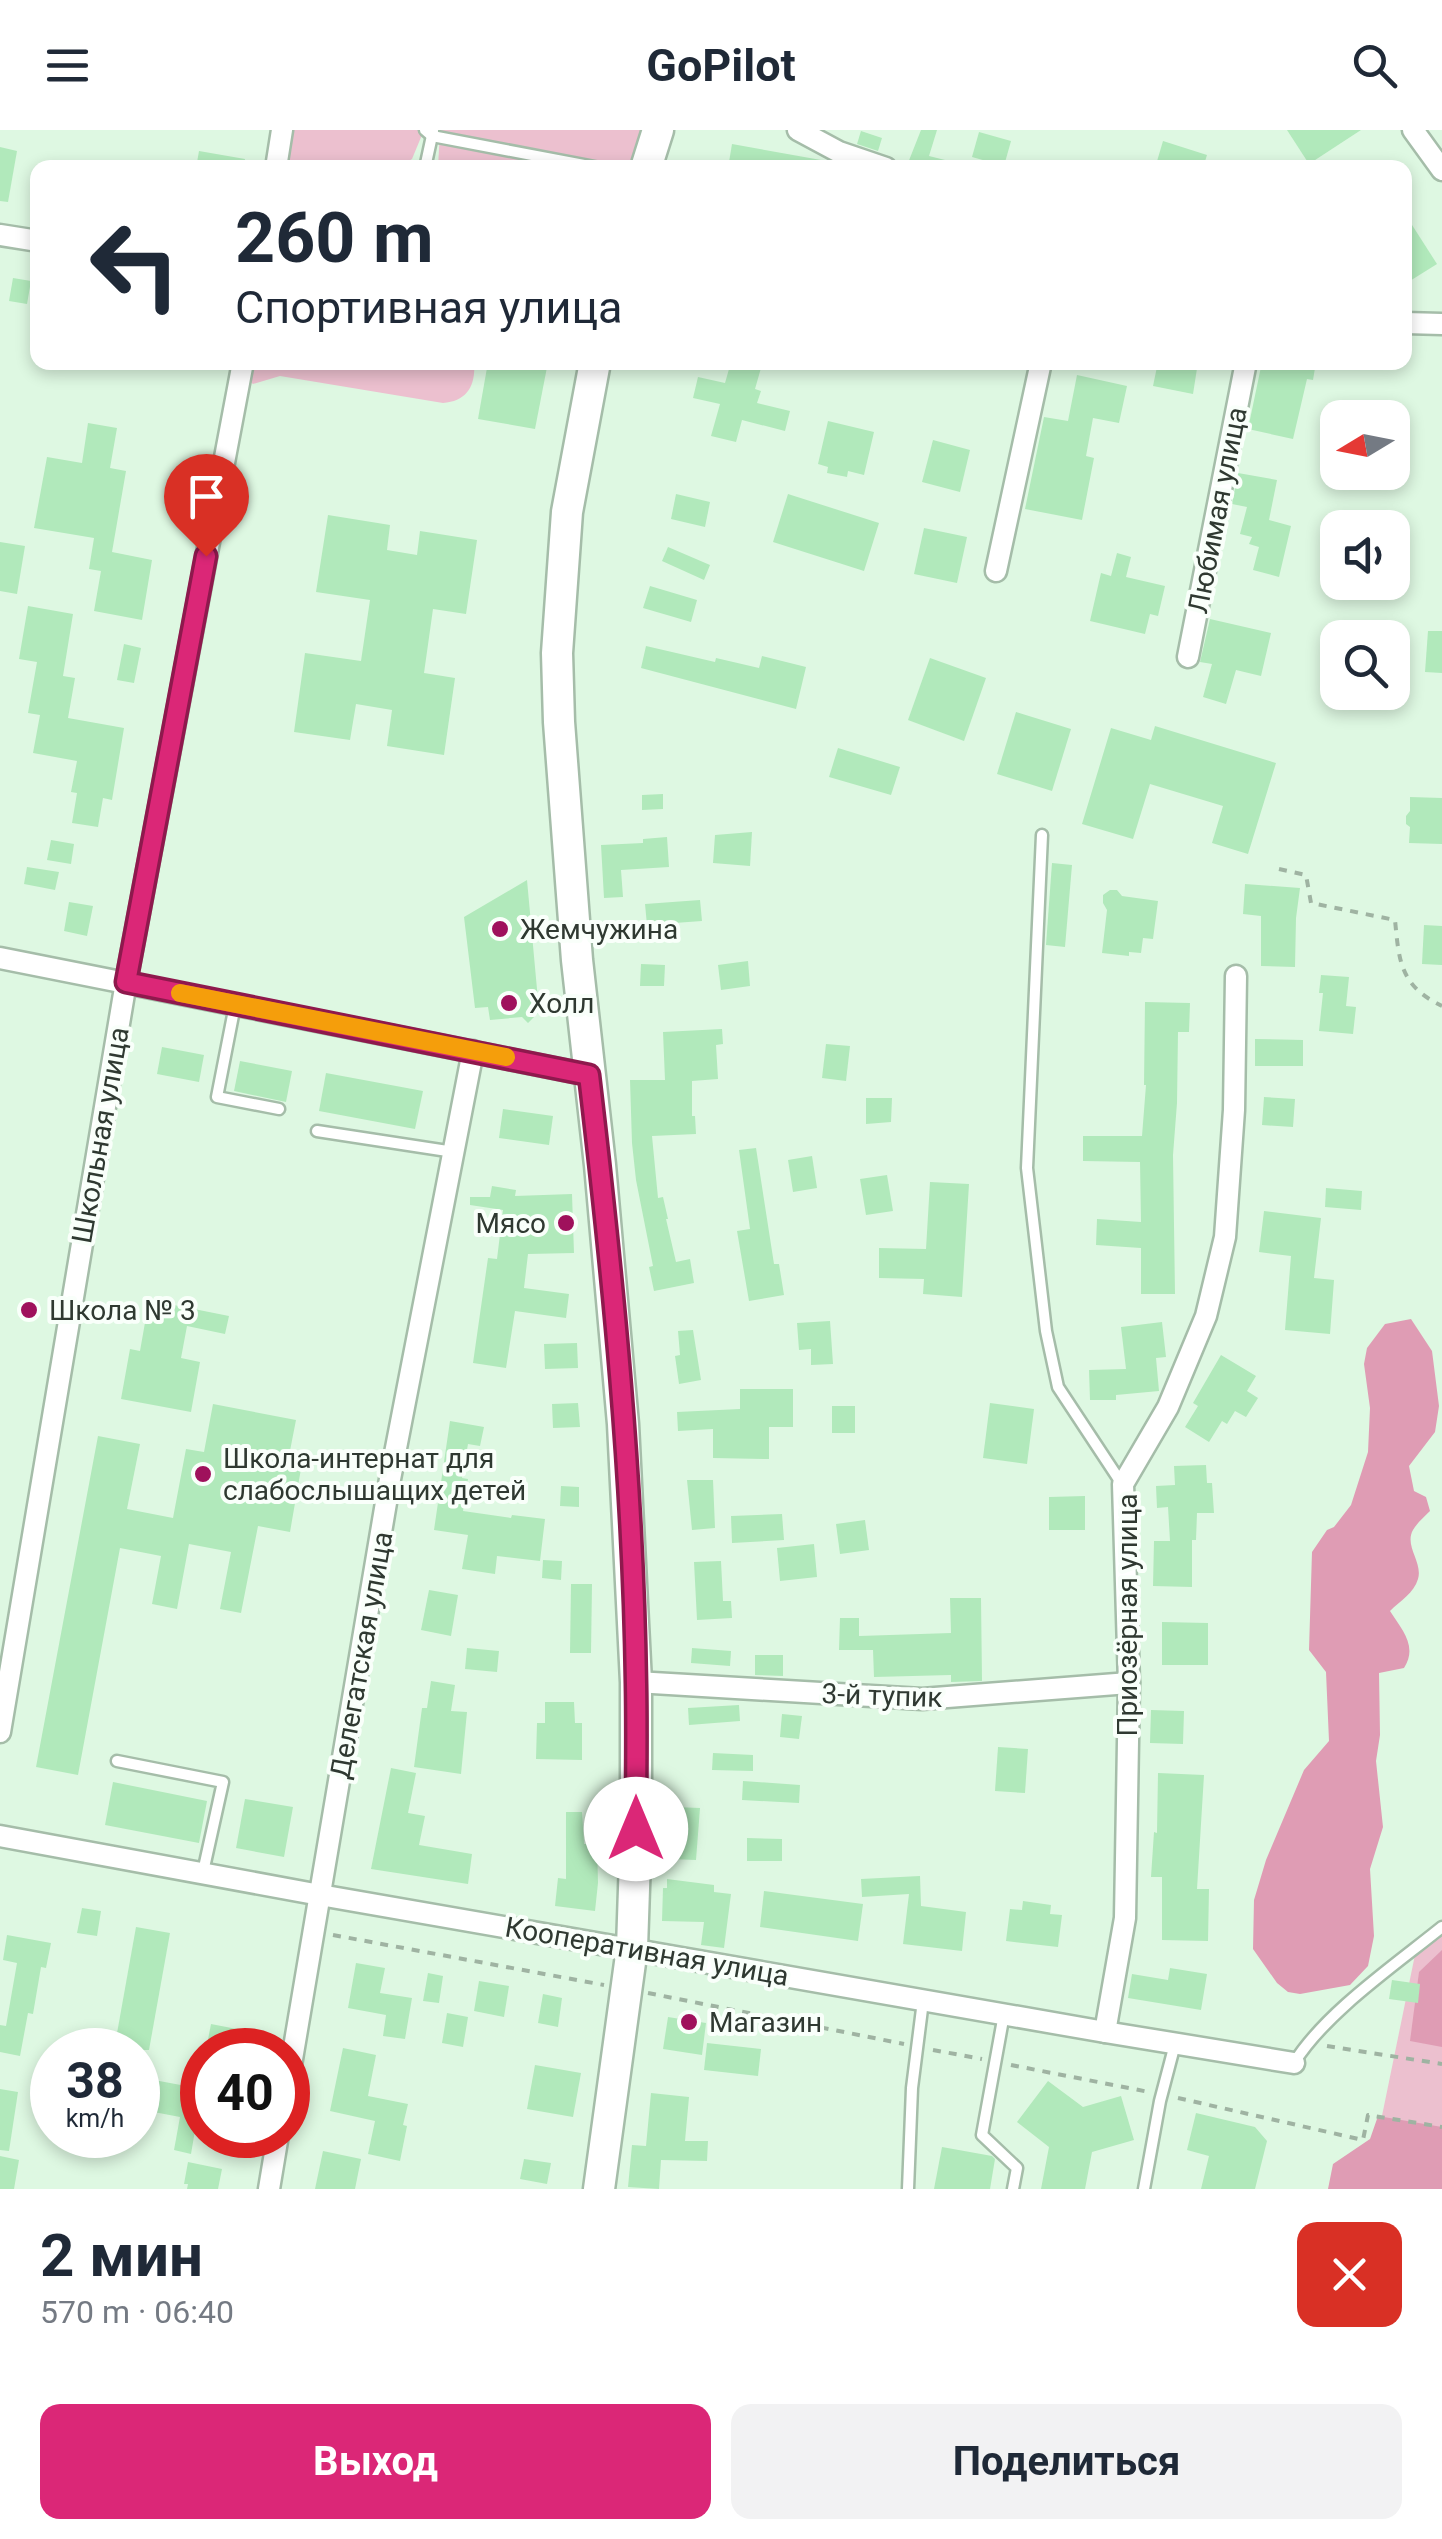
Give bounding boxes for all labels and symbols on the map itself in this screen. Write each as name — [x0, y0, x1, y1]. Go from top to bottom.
north arrow — [1320, 400, 1410, 490]
street label: Любимая улица — [1181, 404, 1254, 616]
pin — [164, 454, 249, 557]
place label: Жемчужина — [520, 913, 678, 946]
marker: Жемчужина — [489, 918, 511, 940]
place label: Холл — [529, 987, 594, 1020]
marker: Холл — [498, 992, 520, 1014]
street label: Школьная улица — [65, 1024, 136, 1246]
place label: Мясо — [476, 1207, 546, 1240]
marker: Мясо — [555, 1212, 577, 1234]
place label: Школа № 3 — [49, 1294, 196, 1327]
marker: Школа № 3 — [18, 1299, 40, 1321]
place label: Школа-интернат для слабослышащих детей — [223, 1442, 526, 1507]
marker: Школа-интернат для слабослышащих детей — [192, 1463, 214, 1485]
street label: Приозёрная улица — [1111, 1493, 1144, 1737]
street label: Делегатская улица — [324, 1529, 399, 1781]
street label: 3-й тупик — [821, 1677, 943, 1714]
position arrow — [584, 1777, 688, 1881]
street label: Кооперативная улица — [502, 1910, 791, 1993]
place label: Магазин — [709, 2006, 822, 2039]
marker: Магазин — [678, 2011, 700, 2033]
speed limit sign: 40 — [180, 2028, 310, 2158]

